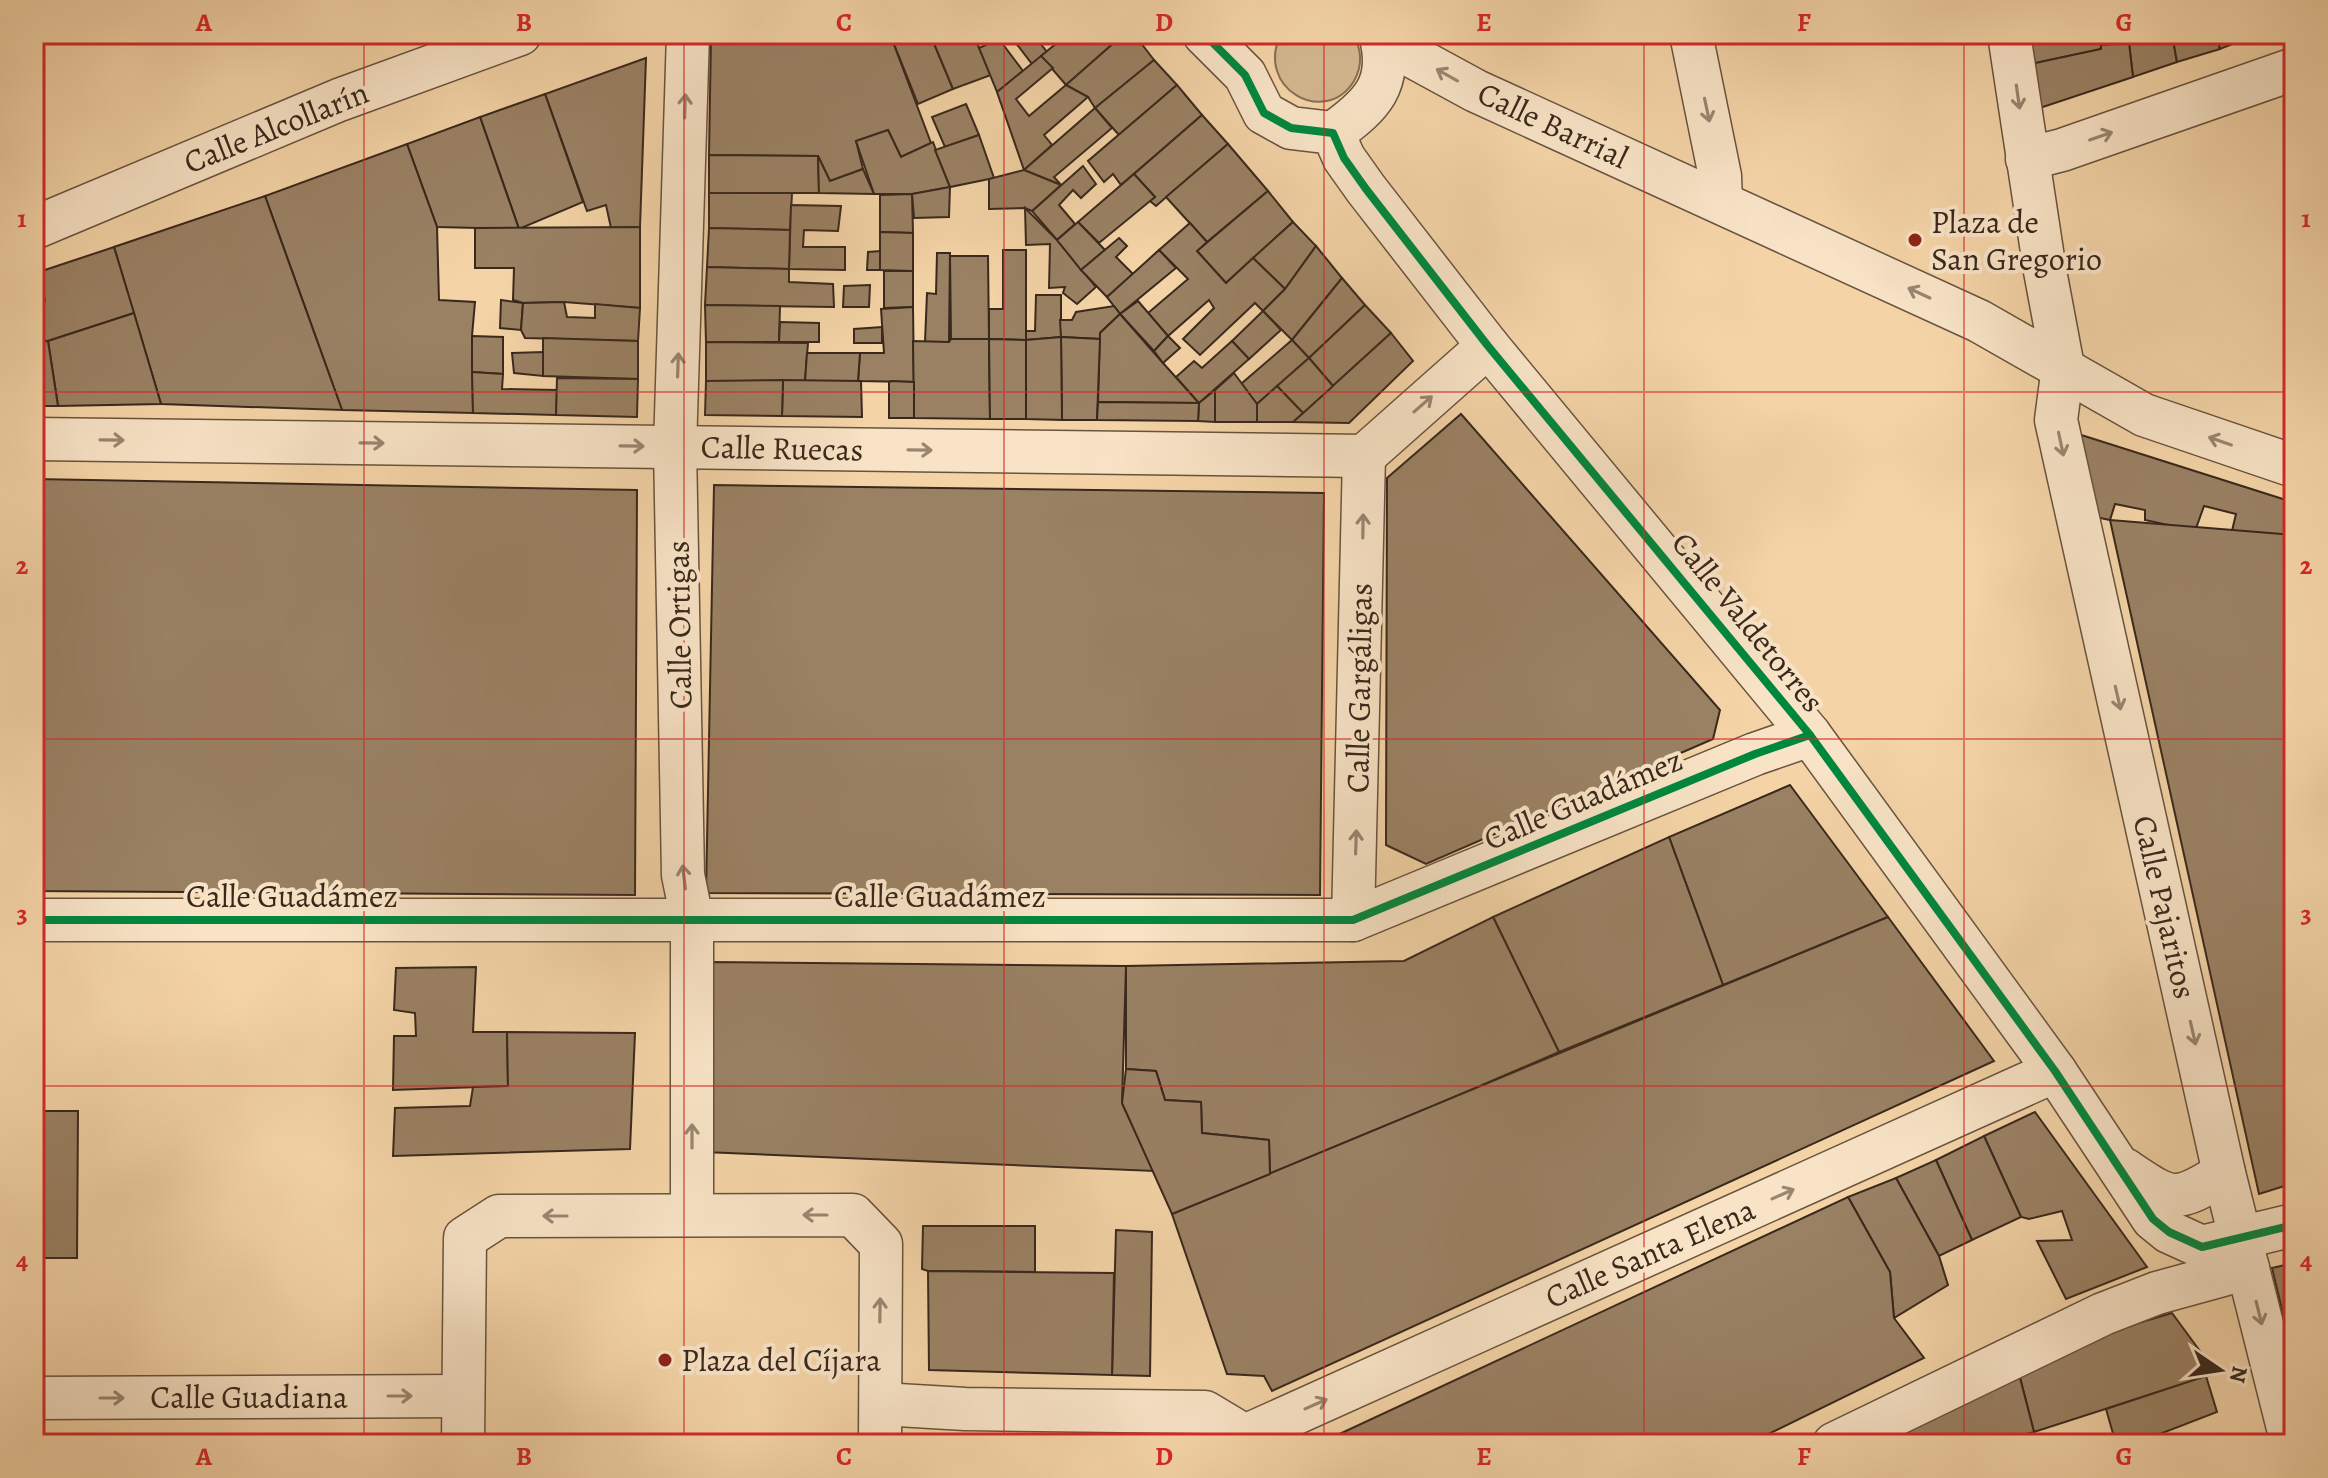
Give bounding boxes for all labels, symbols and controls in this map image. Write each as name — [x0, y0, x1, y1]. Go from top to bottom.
text: A — [195, 5, 213, 40]
text: B — [516, 5, 532, 40]
text: C — [836, 5, 852, 40]
text: D — [1155, 5, 1173, 40]
text: E — [1476, 5, 1492, 40]
text: F — [1797, 5, 1811, 40]
text: G — [2115, 5, 2133, 40]
one-way arrow — [1436, 67, 1460, 82]
street label: Calle Alcollarín — [177, 70, 375, 184]
street label: Calle Barrial — [1471, 71, 1636, 179]
one-way arrow — [2011, 83, 2026, 109]
one-way arrow — [677, 93, 692, 120]
one-way arrow — [1700, 97, 1715, 123]
one-way arrow — [2088, 128, 2113, 143]
place label: Plaza de San Gregorio — [1931, 200, 2102, 281]
text: 1 — [17, 201, 27, 236]
text: 1 — [2301, 201, 2311, 236]
marker: Plaza de San Gregorio — [1906, 231, 1924, 249]
one-way arrow — [1907, 285, 1932, 300]
one-way arrow — [670, 352, 685, 379]
one-way arrow — [1412, 395, 1432, 413]
street label: Calle Ruecas — [700, 425, 864, 471]
one-way arrow — [2054, 431, 2069, 456]
one-way arrow — [98, 432, 125, 448]
one-way arrow — [2208, 432, 2233, 447]
one-way arrow — [358, 435, 385, 451]
one-way arrow — [618, 438, 645, 454]
one-way arrow — [906, 442, 933, 458]
one-way arrow — [1355, 513, 1370, 540]
street label: Calle Valdetorres — [1662, 523, 1834, 721]
street label: Calle Ortigas — [656, 540, 702, 710]
text: 2 — [16, 548, 29, 583]
text: 2 — [2300, 548, 2313, 583]
street label: Calle Gargáligas — [1335, 583, 1383, 793]
one-way arrow — [2111, 684, 2126, 710]
street label: Calle Guadámez — [1477, 737, 1689, 861]
street label: Calle Pajaritos — [2123, 811, 2207, 1003]
one-way arrow — [1348, 829, 1363, 856]
one-way arrow — [677, 864, 692, 891]
street label: Calle Guadámez — [186, 874, 398, 918]
street label: Calle Guadámez — [834, 874, 1046, 918]
text: 3 — [16, 896, 28, 931]
text: 3 — [2300, 896, 2312, 931]
one-way arrow — [2186, 1020, 2201, 1046]
one-way arrow — [684, 1123, 700, 1150]
one-way arrow — [1770, 1185, 1795, 1200]
street label: Calle Santa Elena — [1538, 1187, 1762, 1319]
one-way arrow — [802, 1207, 829, 1223]
one-way arrow — [542, 1208, 569, 1224]
text: 4 — [16, 1243, 28, 1278]
text: 4 — [2300, 1243, 2312, 1278]
one-way arrow — [872, 1297, 888, 1324]
one-way arrow — [2253, 1300, 2268, 1326]
north arrow — [2180, 1330, 2260, 1410]
place label: Plaza del Cíjara — [681, 1338, 881, 1382]
marker: Plaza del Cíjara — [656, 1351, 674, 1369]
text: N — [2222, 1363, 2255, 1385]
street label: Calle Guadiana — [150, 1375, 348, 1419]
one-way arrow — [386, 1388, 413, 1404]
one-way arrow — [98, 1390, 125, 1406]
one-way arrow — [1303, 1395, 1328, 1410]
text: A — [195, 1439, 213, 1474]
text: B — [516, 1439, 532, 1474]
text: C — [836, 1439, 852, 1474]
text: D — [1155, 1439, 1173, 1474]
text: E — [1476, 1439, 1492, 1474]
text: F — [1797, 1439, 1811, 1474]
text: G — [2115, 1439, 2133, 1474]

